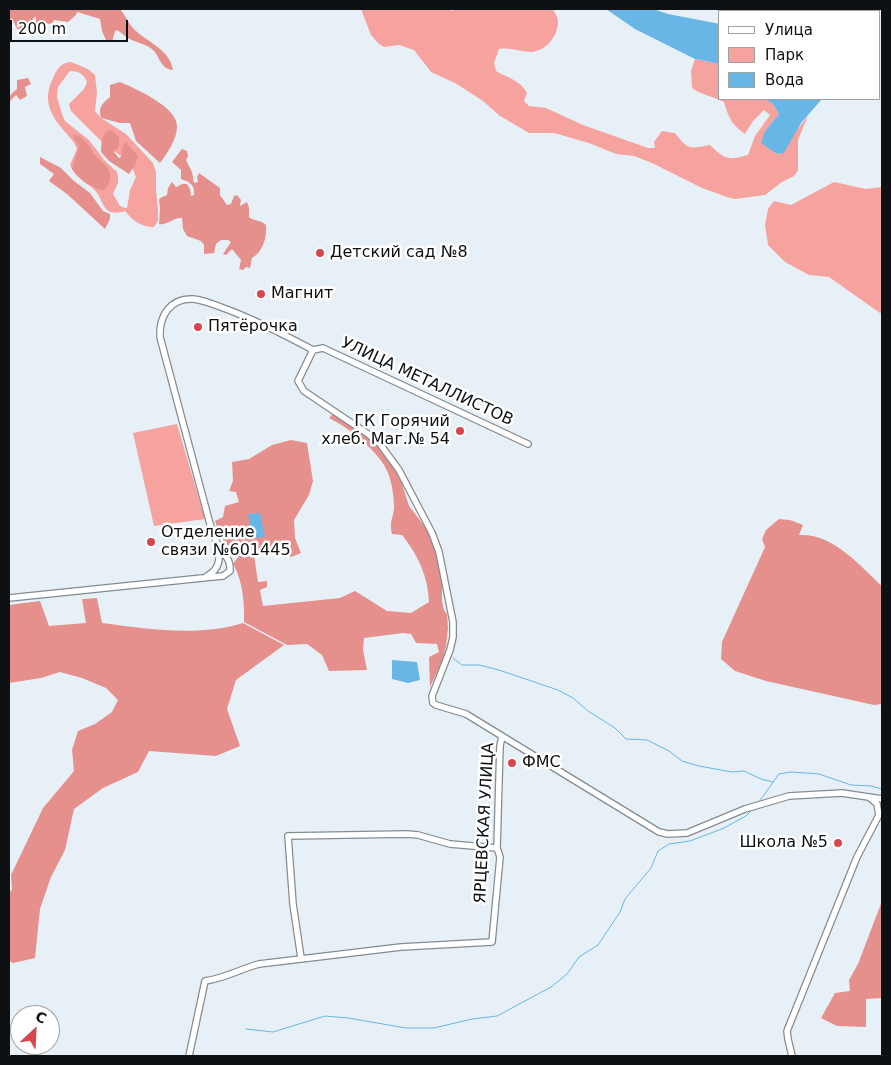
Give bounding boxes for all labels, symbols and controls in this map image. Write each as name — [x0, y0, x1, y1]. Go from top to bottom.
scale bar — [12, 10, 130, 42]
legend — [718, 10, 881, 100]
text: 200 m — [18, 20, 66, 38]
text: Улица — [765, 21, 813, 39]
text: Парк — [765, 46, 804, 64]
text: Вода — [765, 71, 804, 89]
place label: Детский сад №8 — [330, 243, 468, 263]
marker: Детский сад №8 — [314, 247, 326, 259]
place label: Магнит — [271, 284, 333, 304]
marker: Магнит — [255, 288, 267, 300]
place label: Пятёрочка — [208, 317, 298, 337]
marker: Пятёрочка — [192, 321, 204, 333]
street label: УЛИЦА МЕТАЛЛИСТОВ — [338, 334, 516, 430]
place label: ГК Горячий хлеб. Маг.№ 54 — [321, 412, 450, 450]
marker: ГК Горячий хлеб. Маг.№ 54 — [454, 425, 466, 437]
place label: Отделение связи №601445 — [161, 523, 291, 561]
marker: Отделение связи №601445 — [145, 536, 157, 548]
street label: ЯРЦЕВСКАЯ УЛИЦА — [471, 742, 499, 904]
place label: ФМС — [522, 753, 561, 773]
marker: ФМС — [506, 757, 518, 769]
place label: Школа №5 — [740, 833, 828, 853]
marker: Школа №5 — [832, 837, 844, 849]
north arrow — [10, 1005, 60, 1055]
text: С — [33, 1008, 49, 1027]

